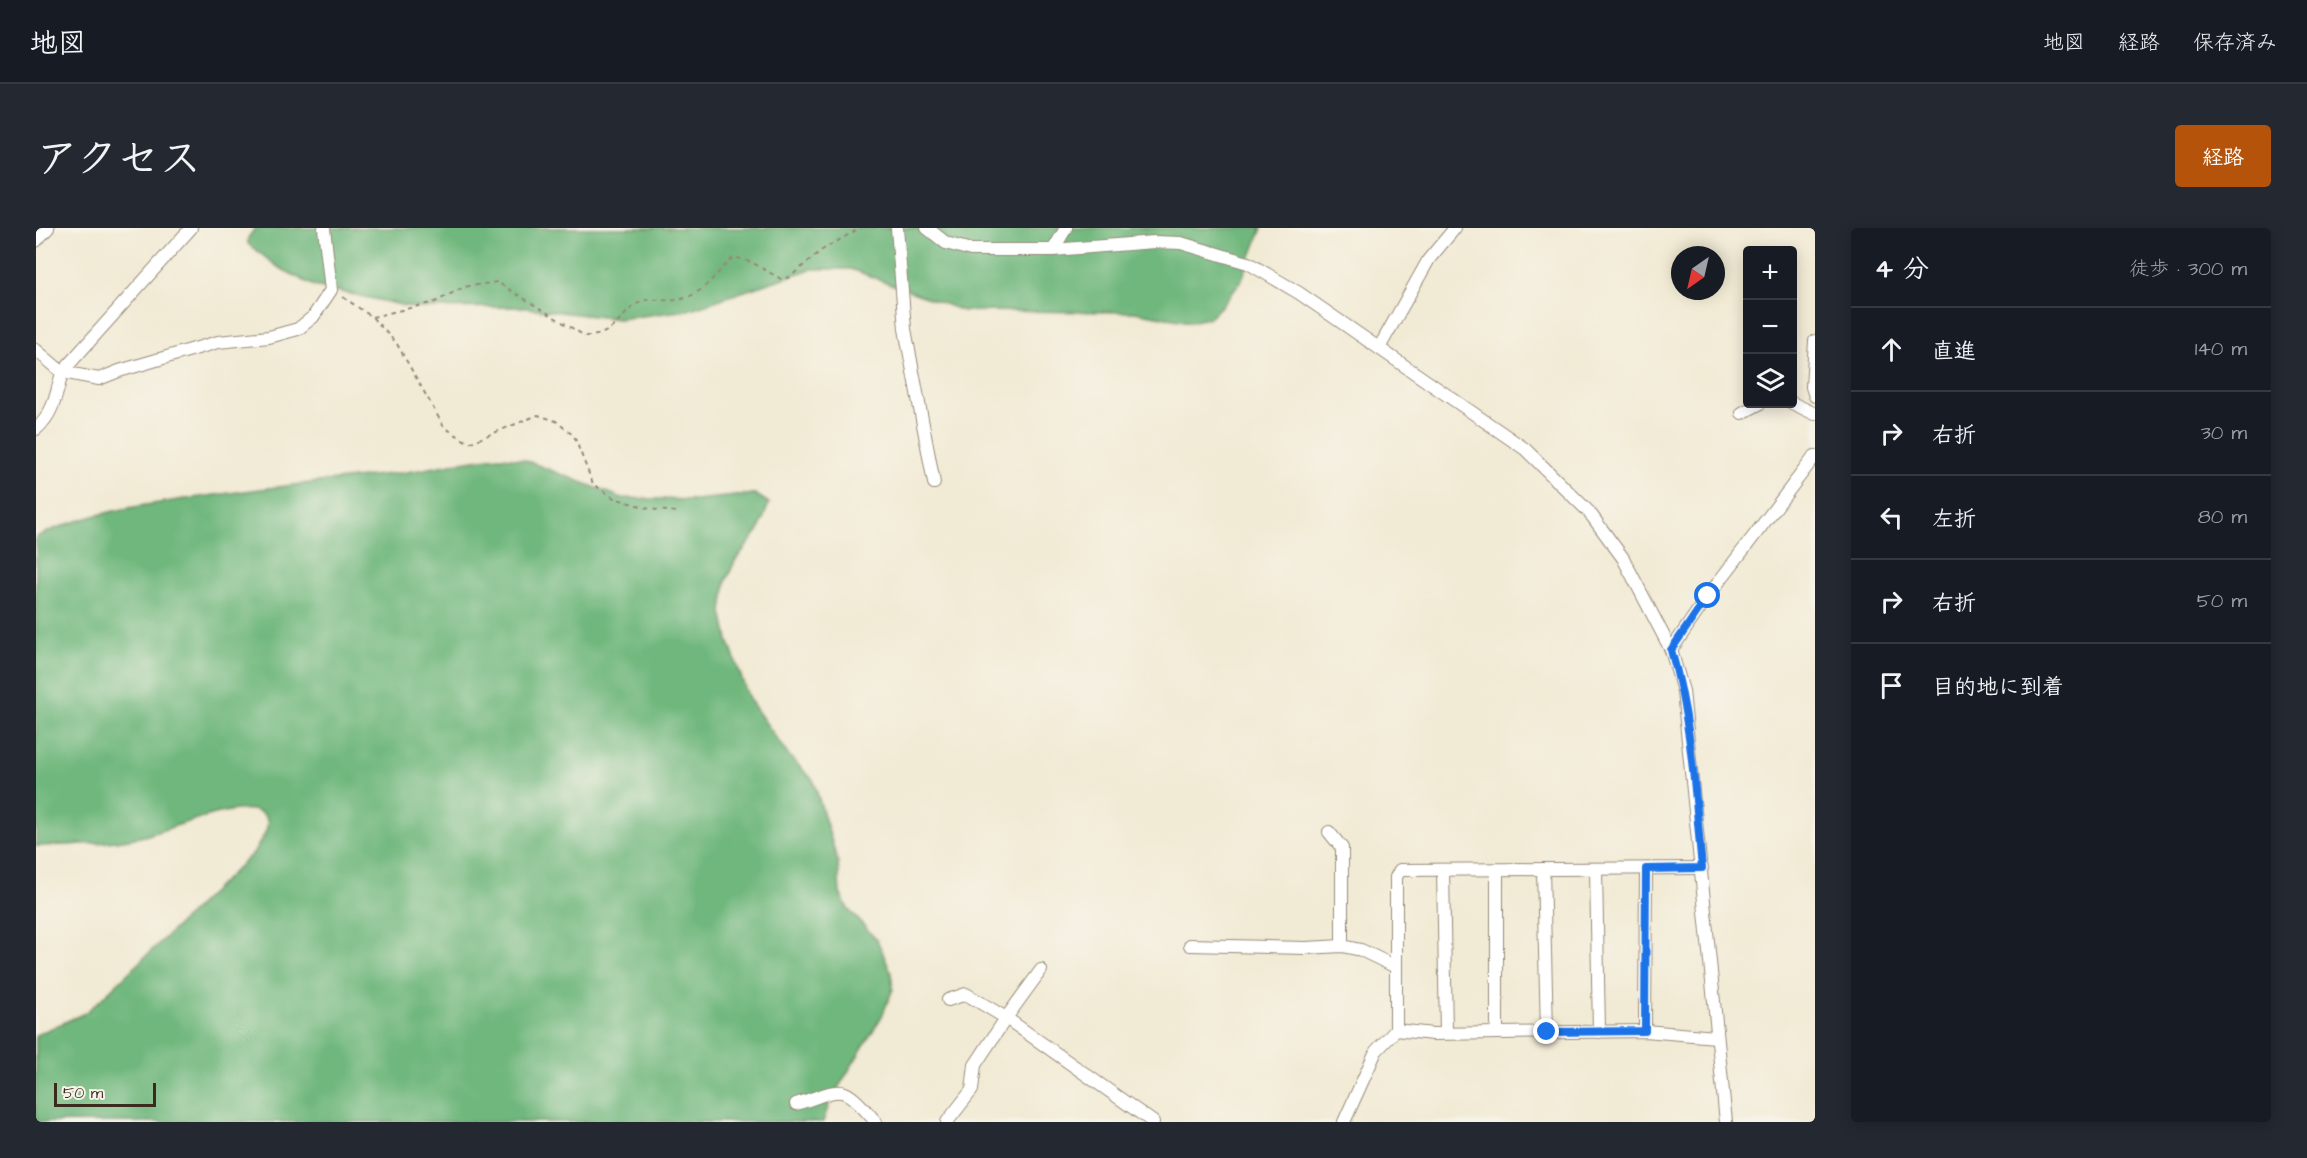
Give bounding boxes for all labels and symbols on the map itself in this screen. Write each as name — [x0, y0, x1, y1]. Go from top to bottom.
north arrow — [1671, 246, 1725, 300]
route start — [1694, 582, 1720, 608]
route end — [1533, 1018, 1559, 1044]
scale bar — [54, 1080, 156, 1108]

